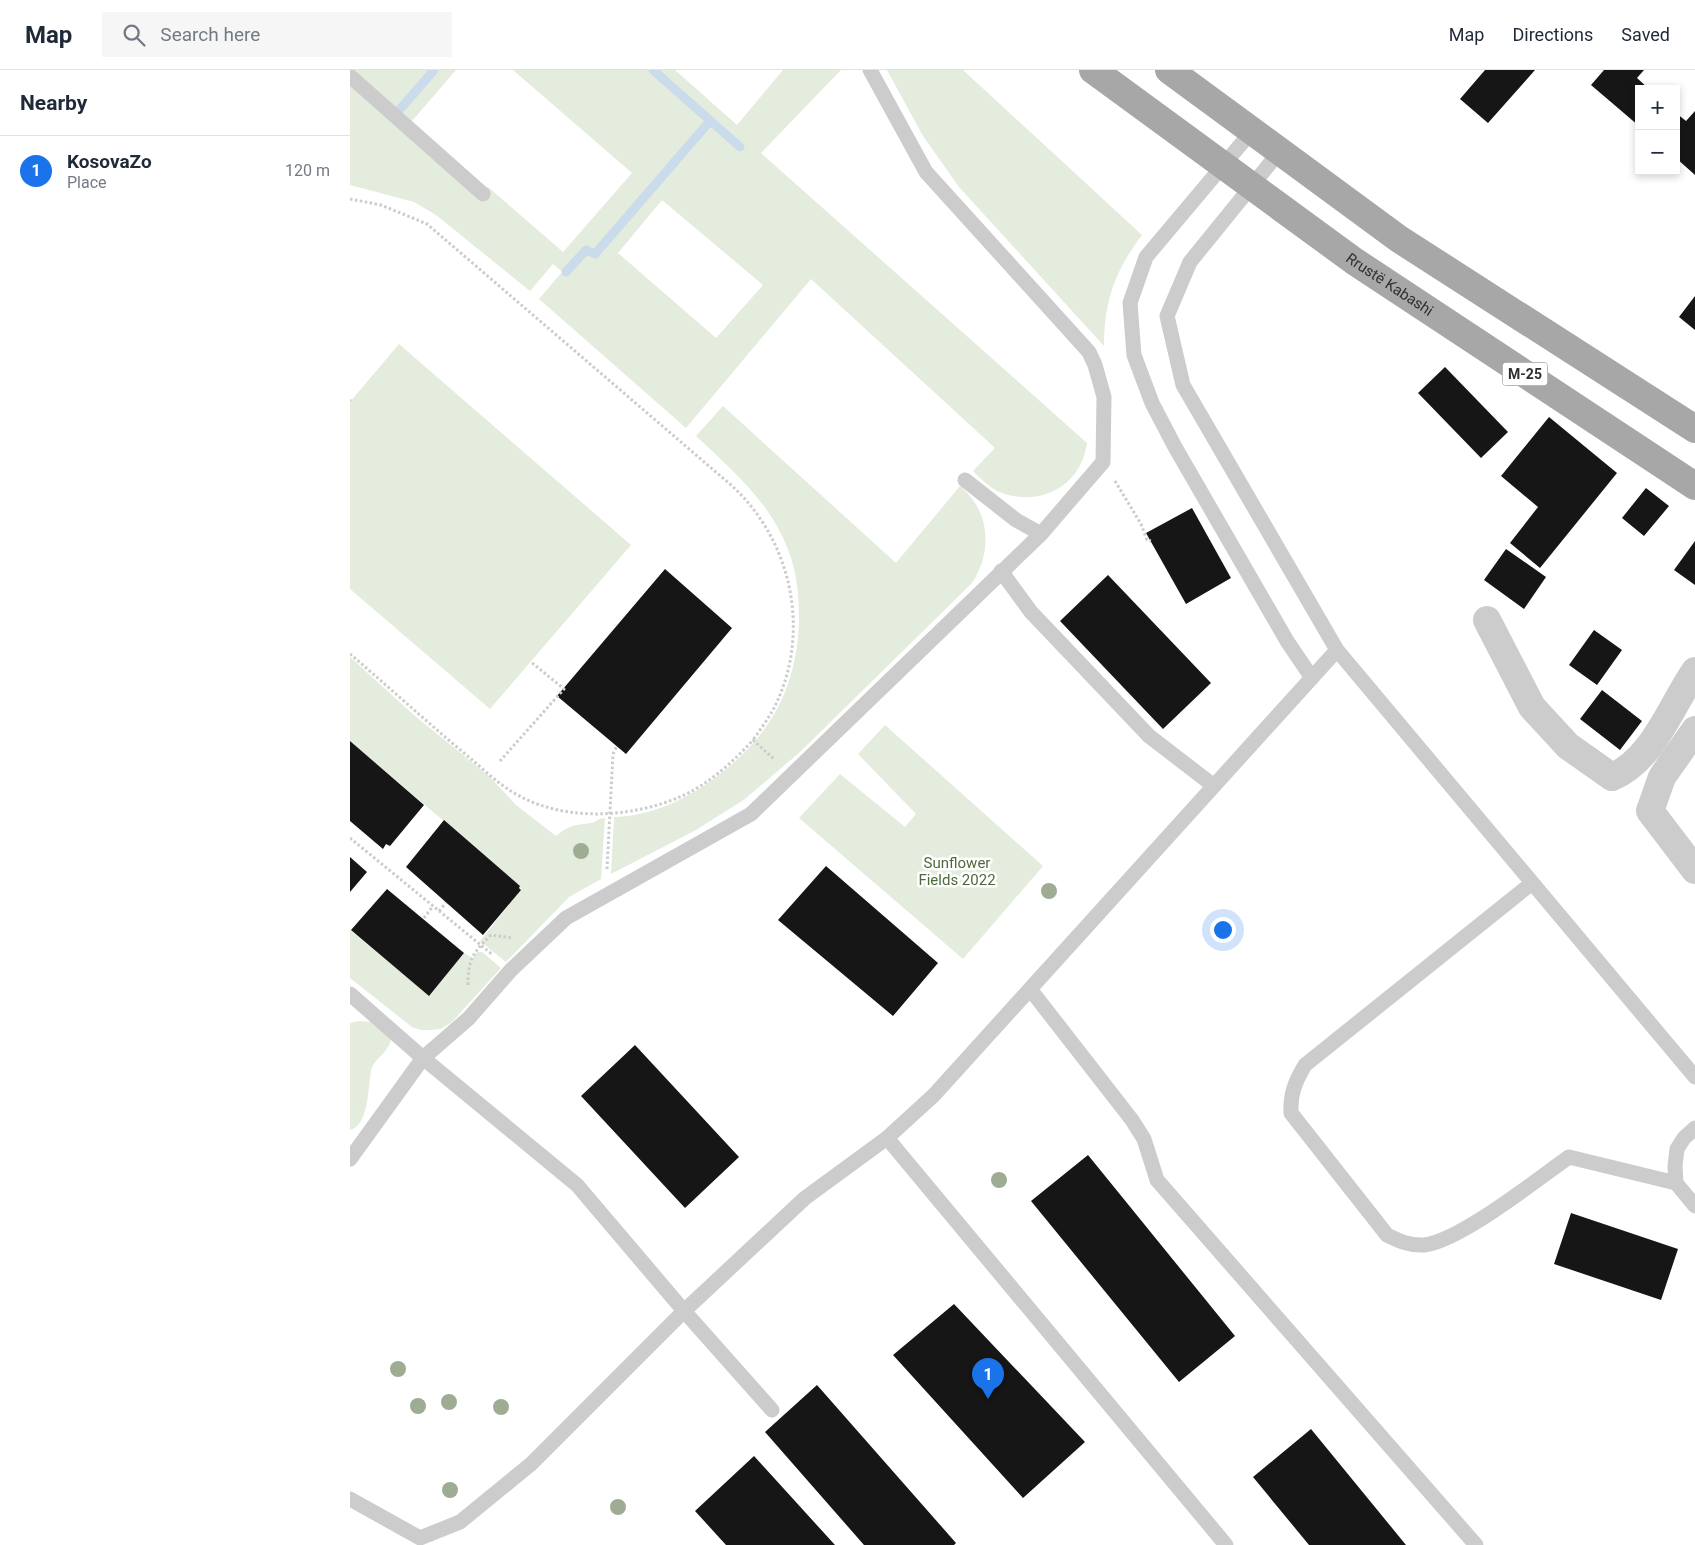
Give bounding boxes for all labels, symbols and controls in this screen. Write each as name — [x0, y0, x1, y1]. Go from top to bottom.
search box — [102, 12, 452, 57]
text: Map — [25, 21, 72, 49]
icon: search — [120, 21, 148, 49]
text: Search here — [160, 23, 260, 46]
text: Map — [1449, 24, 1484, 45]
text: Directions — [1512, 24, 1593, 45]
text: Saved — [1621, 24, 1670, 45]
map controls — [1635, 85, 1680, 175]
button: + — [1635, 85, 1680, 130]
text: Nearby — [20, 91, 87, 115]
button: − — [1635, 130, 1680, 175]
text: KosovaZo — [67, 150, 152, 173]
text: 1 — [31, 161, 41, 180]
text: 120 m — [285, 161, 330, 180]
text: Place — [67, 173, 107, 192]
street label: Rrustë Kabashi — [1342, 249, 1437, 320]
road number: M-25 — [1502, 362, 1548, 386]
park label: Sunflower Fields 2022 — [918, 854, 996, 889]
your location — [1210, 917, 1236, 943]
pin: 1 — [972, 1358, 1004, 1399]

